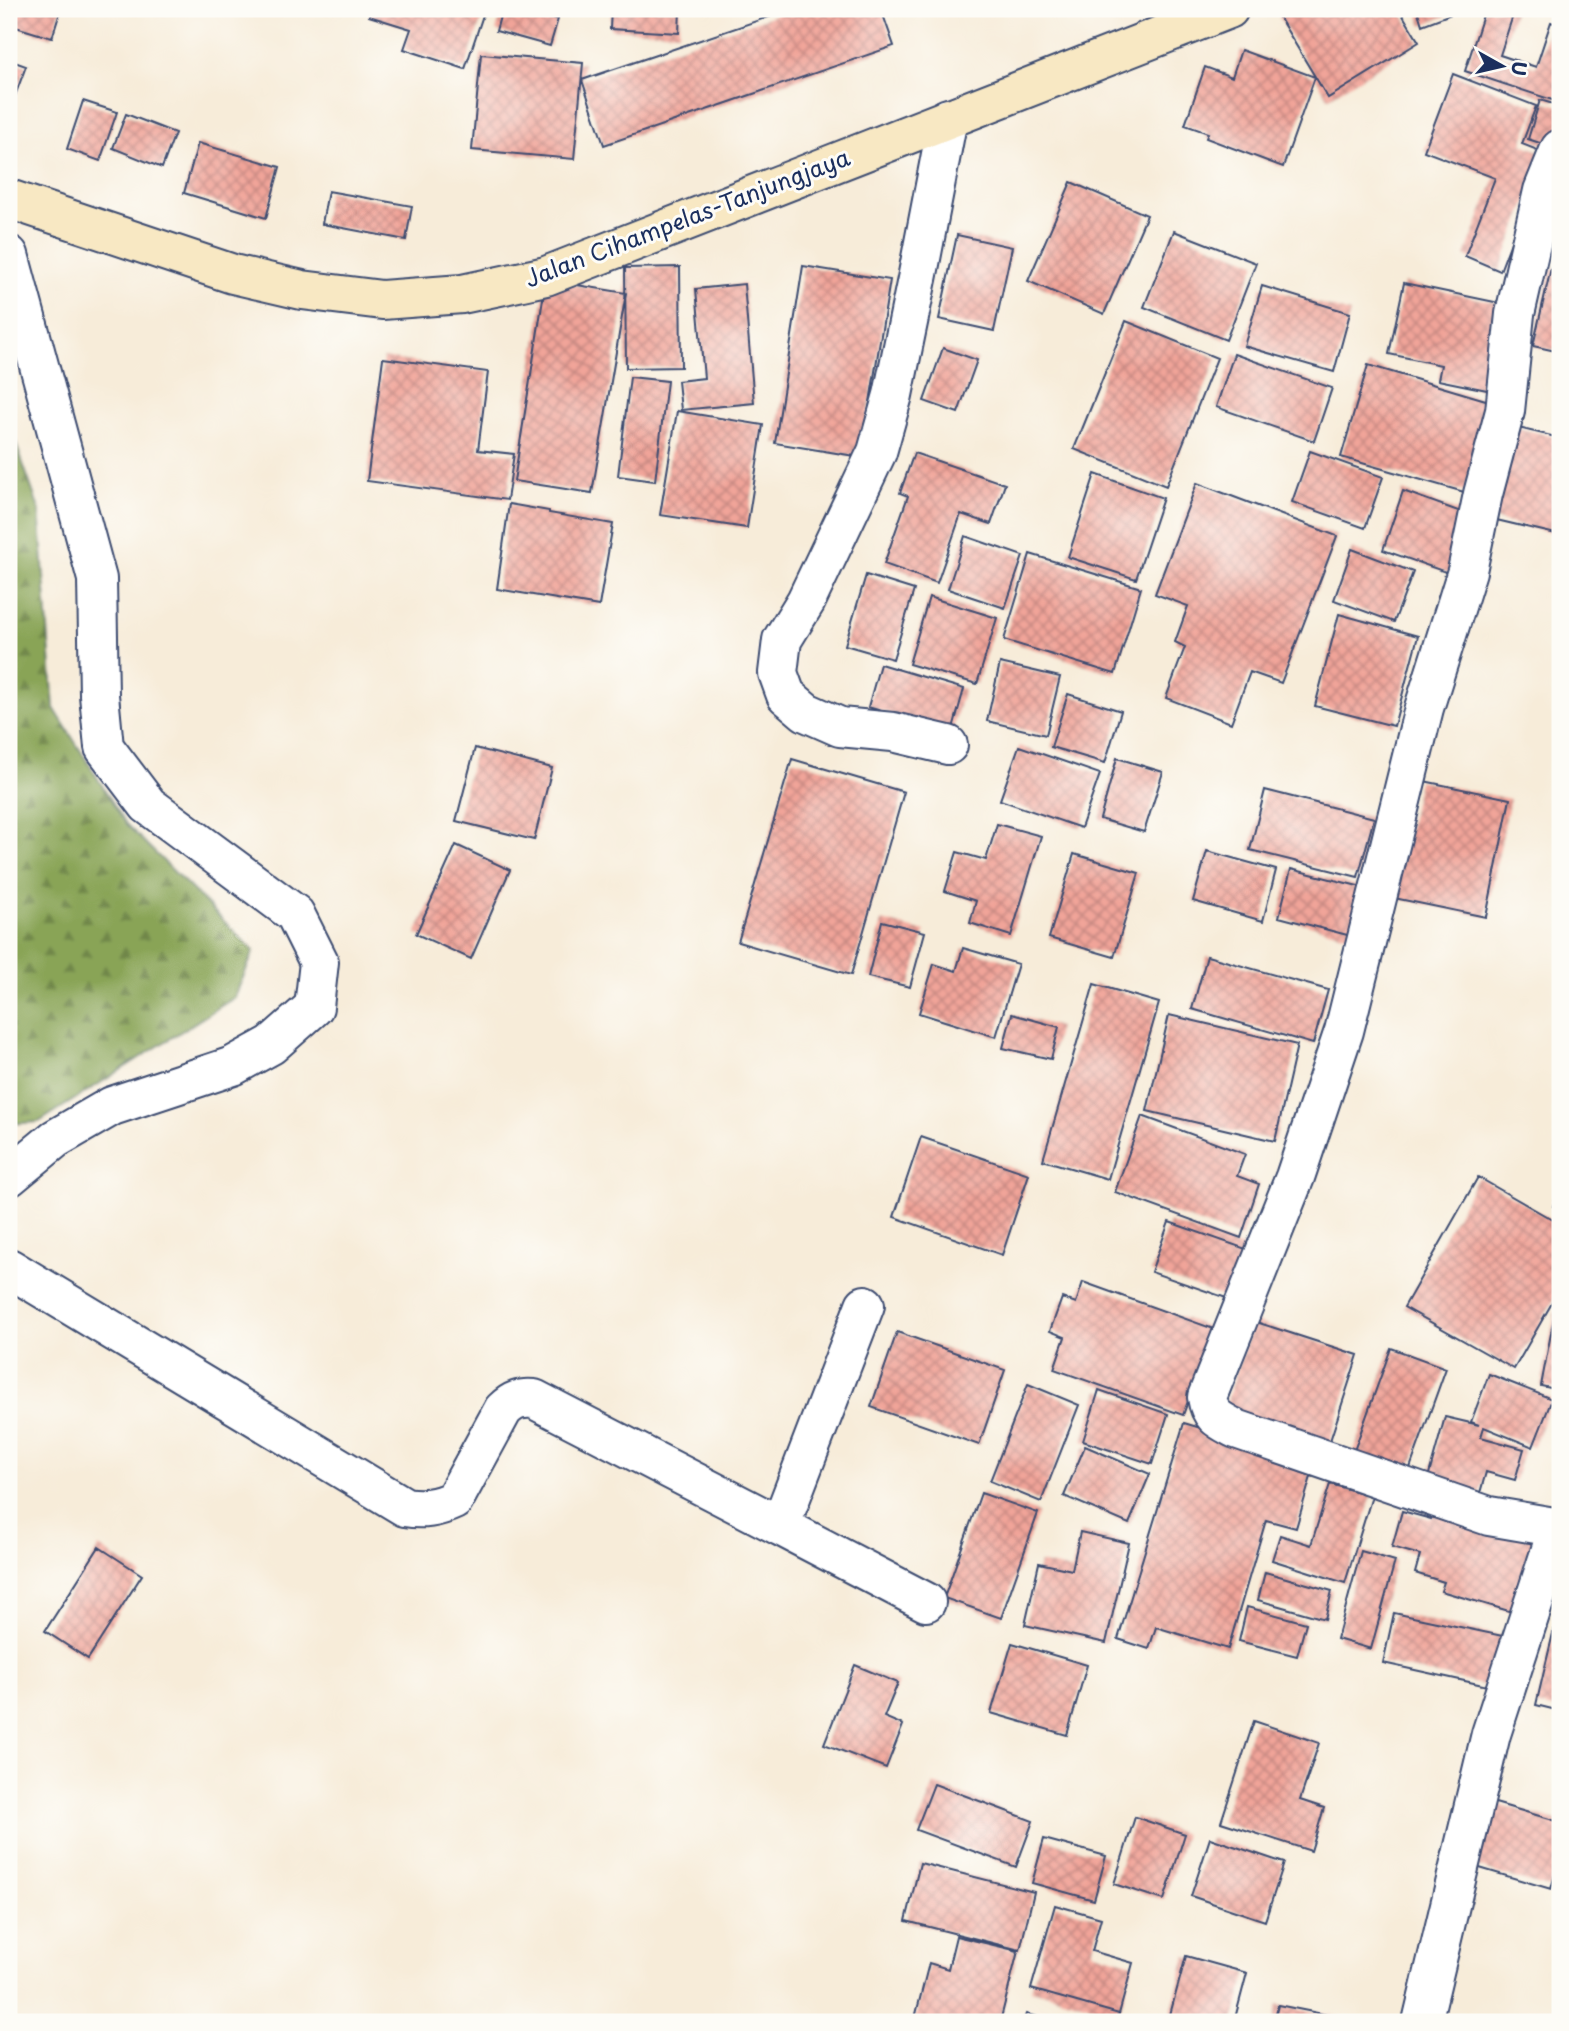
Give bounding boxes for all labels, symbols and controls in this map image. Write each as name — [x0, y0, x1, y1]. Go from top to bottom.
north arrow — [1468, 32, 1538, 102]
text: U — [1505, 59, 1535, 78]
street label: Jalan Cihampelas-Tanjungjaya — [519, 139, 855, 295]

